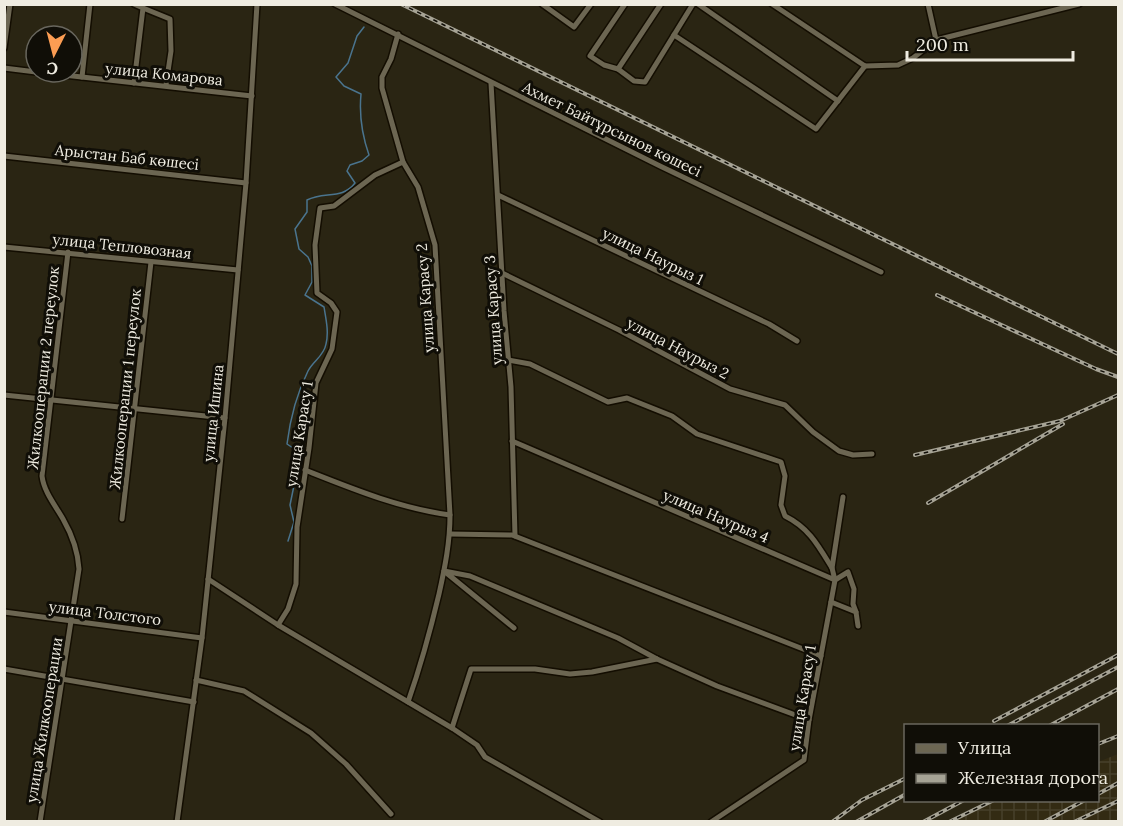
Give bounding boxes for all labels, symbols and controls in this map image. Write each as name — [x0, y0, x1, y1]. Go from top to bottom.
north arrow — [24, 24, 84, 84]
scale bar — [907, 24, 1074, 62]
text: 200 m — [916, 33, 969, 56]
text: С — [46, 58, 59, 79]
street label: улица Комарова — [104, 58, 224, 90]
street label: Ахмет Байтұрсынов көшесі — [519, 77, 705, 181]
street label: Арыстан Баб көшесі — [53, 140, 200, 174]
street label: улица Наурыз 1 — [599, 223, 707, 289]
street label: улица Тепловозная — [52, 229, 192, 263]
street label: улица Карасу 2 — [412, 243, 438, 353]
street label: улица Карасу 3 — [480, 255, 506, 365]
street label: Жилкооперации 2 переулок — [23, 265, 63, 471]
street label: Жилкооперации 1 переулок — [105, 288, 145, 490]
street label: улица Наурыз 2 — [624, 313, 732, 383]
street label: улица Ишина — [198, 363, 228, 463]
street label: улица Карасу 1 — [281, 380, 317, 488]
street label: улица Наурыз 4 — [660, 485, 772, 547]
street label: улица Толстого — [48, 597, 163, 629]
street label: улица Жилкооперации — [22, 636, 66, 804]
street label: улица Карасу 1 — [784, 644, 820, 752]
legend — [904, 724, 1099, 802]
text: Улица — [957, 736, 1011, 759]
text: Железная дорога — [958, 766, 1108, 789]

